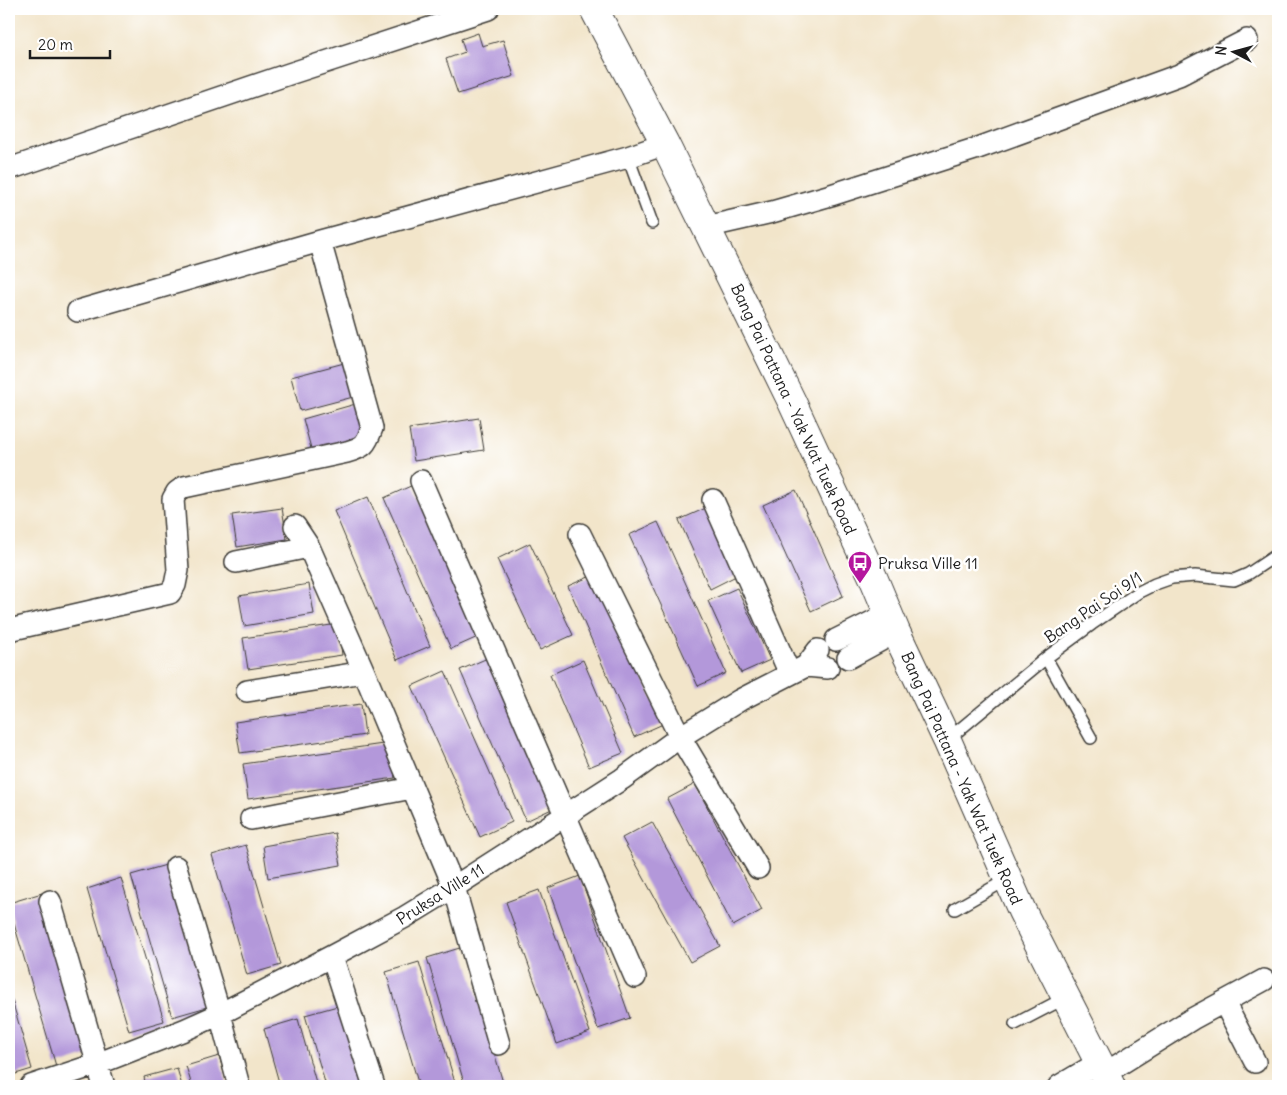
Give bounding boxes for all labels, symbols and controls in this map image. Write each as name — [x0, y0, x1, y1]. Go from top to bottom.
scale bar — [30, 28, 110, 60]
north arrow — [1210, 28, 1260, 78]
text: 20 m — [38, 35, 73, 54]
text: N — [1212, 45, 1231, 56]
street label: Bang Pai Pattana - Yak Wat Tuek Road — [727, 280, 861, 538]
bus stop icon: Pruksa Ville 11 — [847, 550, 873, 584]
place label: Pruksa Ville 11 — [878, 553, 978, 573]
street label: Bang Pai Soi 9/1 — [1040, 567, 1146, 647]
street label: Bang Pai Pattana - Yak Wat Tuek Road — [897, 649, 1027, 907]
street label: Pruksa Ville 11 — [392, 859, 488, 929]

